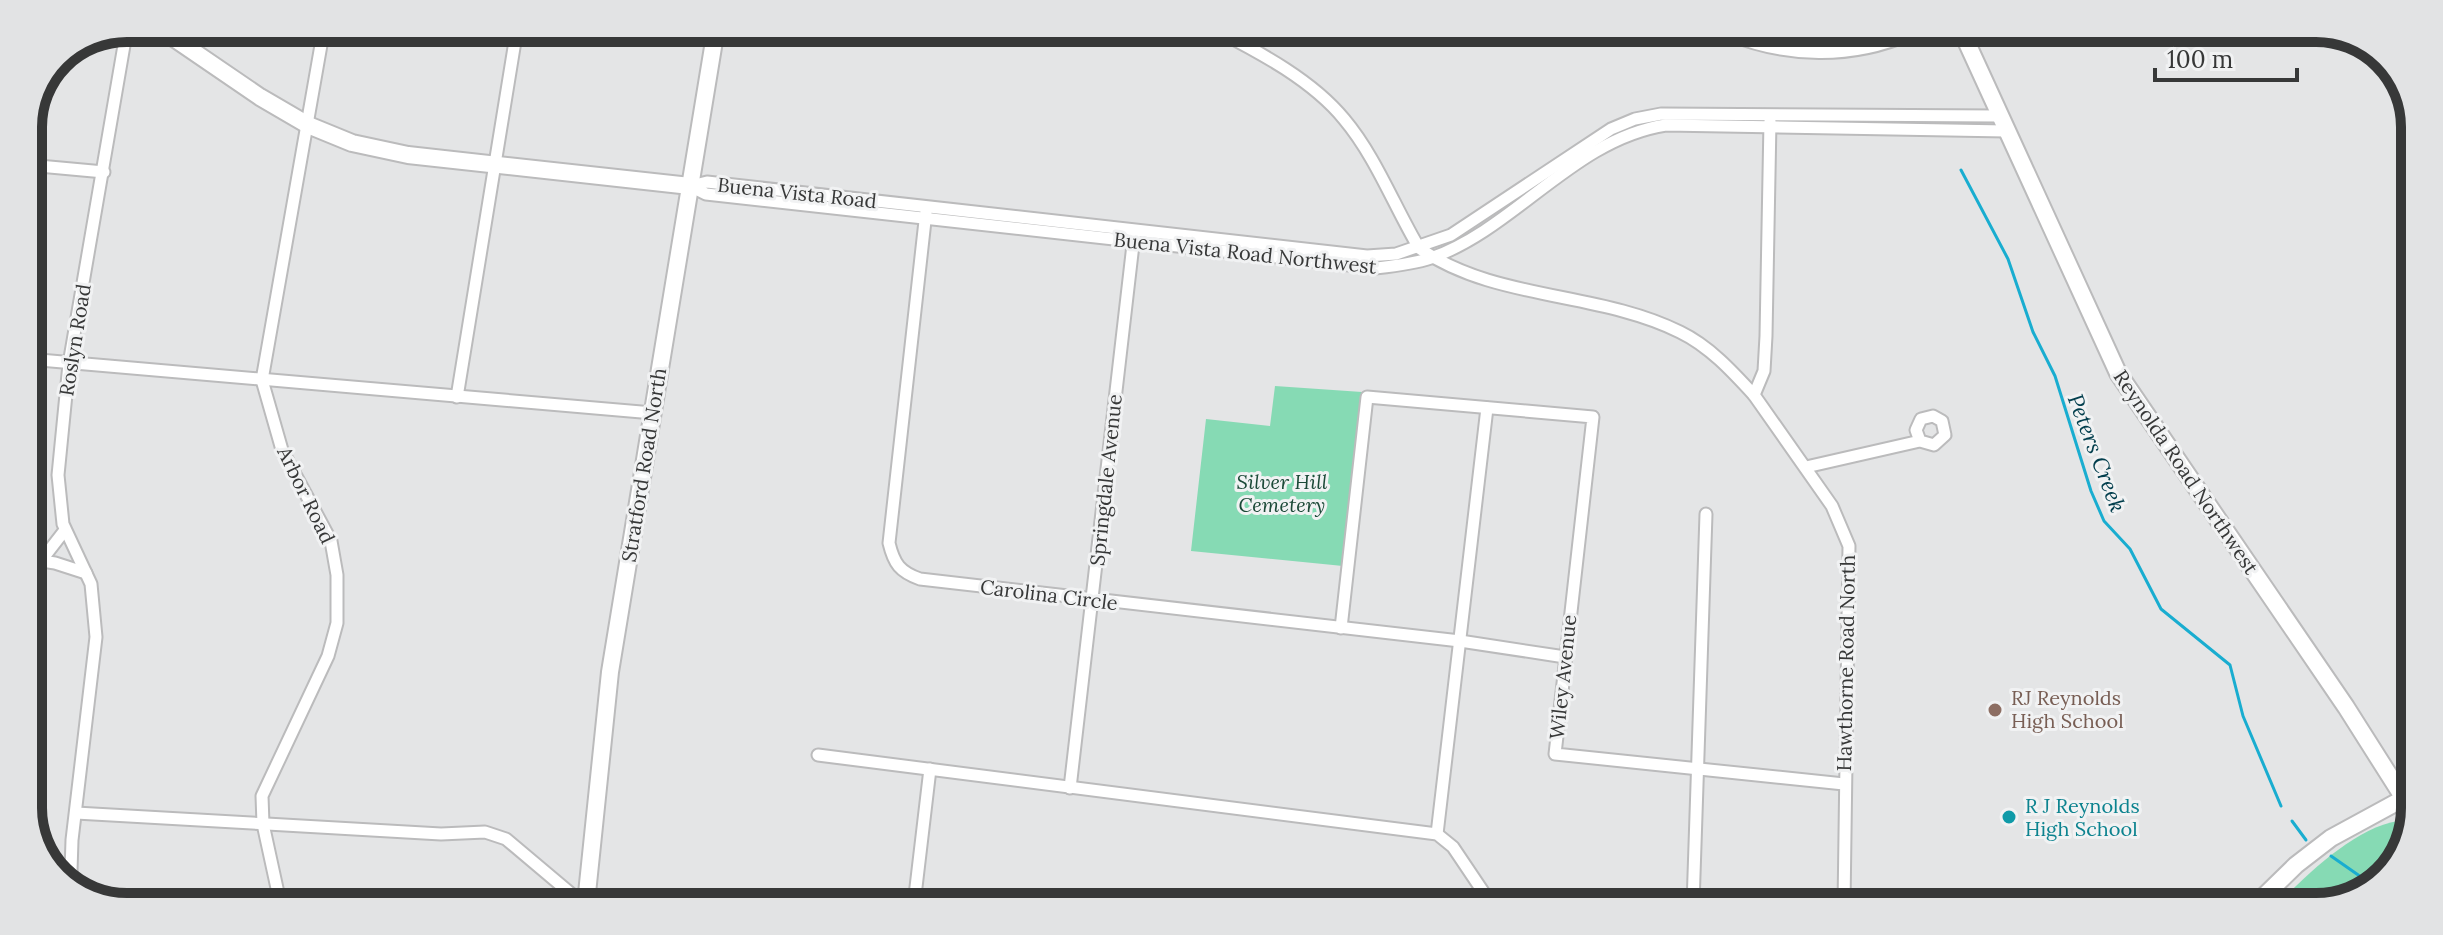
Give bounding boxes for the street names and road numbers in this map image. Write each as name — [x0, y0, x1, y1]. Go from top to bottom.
street label: Buena Vista Road — [716, 172, 878, 213]
street label: Buena Vista Road Northwest — [1112, 226, 1378, 279]
street label: Roslyn Road — [53, 282, 96, 398]
street label: Reynolda Road Northwest — [2109, 365, 2264, 579]
street label: Stratford Road North — [616, 366, 671, 564]
street label: Springdale Avenue — [1084, 393, 1127, 567]
street label: Arbor Road — [272, 441, 341, 547]
street label: Hawthorne Road North — [1831, 554, 1860, 772]
street label: Carolina Circle — [979, 574, 1119, 615]
street label: Wiley Avenue — [1544, 613, 1581, 740]

